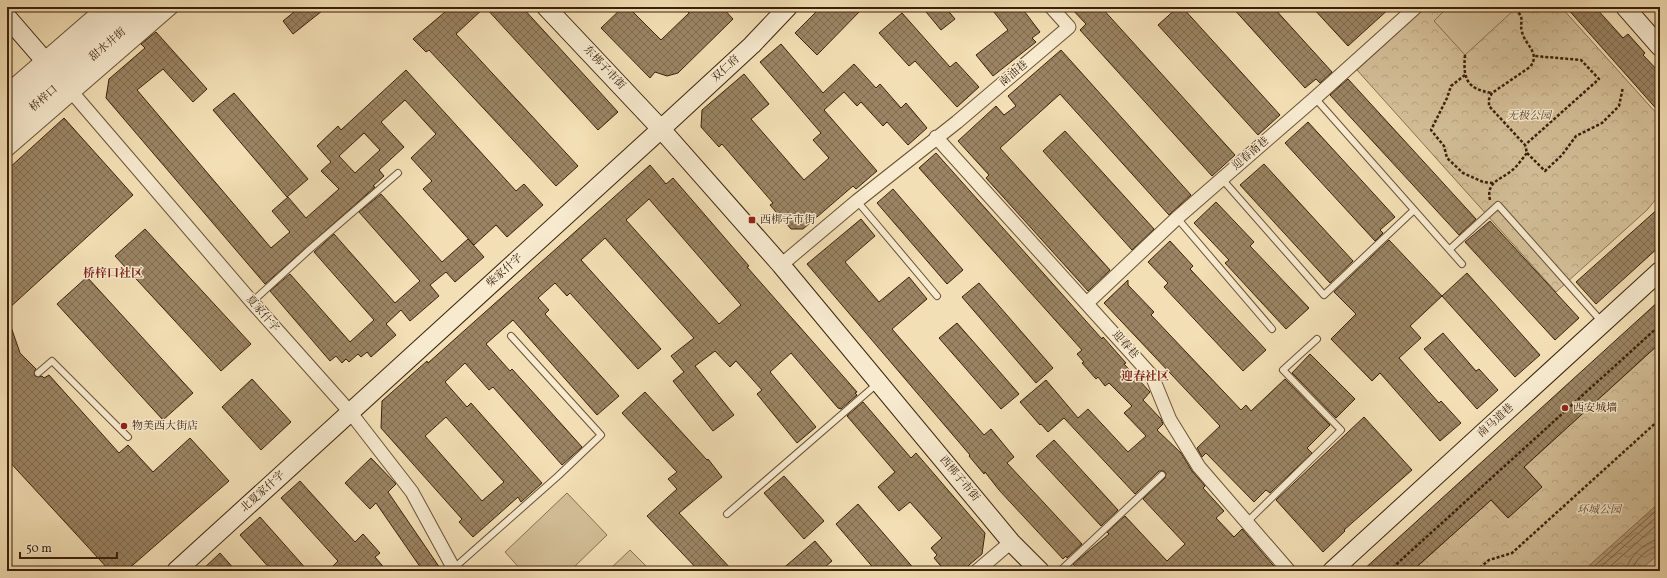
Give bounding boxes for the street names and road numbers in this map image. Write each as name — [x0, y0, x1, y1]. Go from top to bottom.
street label: 甜水井街 — [86, 25, 130, 65]
street label: 东梆子市街 — [580, 43, 628, 93]
street label: 双仁府 — [709, 52, 743, 86]
street label: 南油巷 — [997, 58, 1031, 90]
street label: 桥梓口 — [27, 83, 61, 115]
street label: 迎春南巷 — [1229, 134, 1273, 174]
street label: 柴家什字 — [484, 251, 526, 291]
street label: 夏家什字 — [242, 292, 282, 336]
street label: 迎春巷 — [1108, 328, 1142, 362]
street label: 南马道巷 — [1475, 401, 1517, 441]
street label: 西梆子市街 — [936, 453, 982, 505]
street label: 北夏家什字 — [238, 468, 288, 516]

